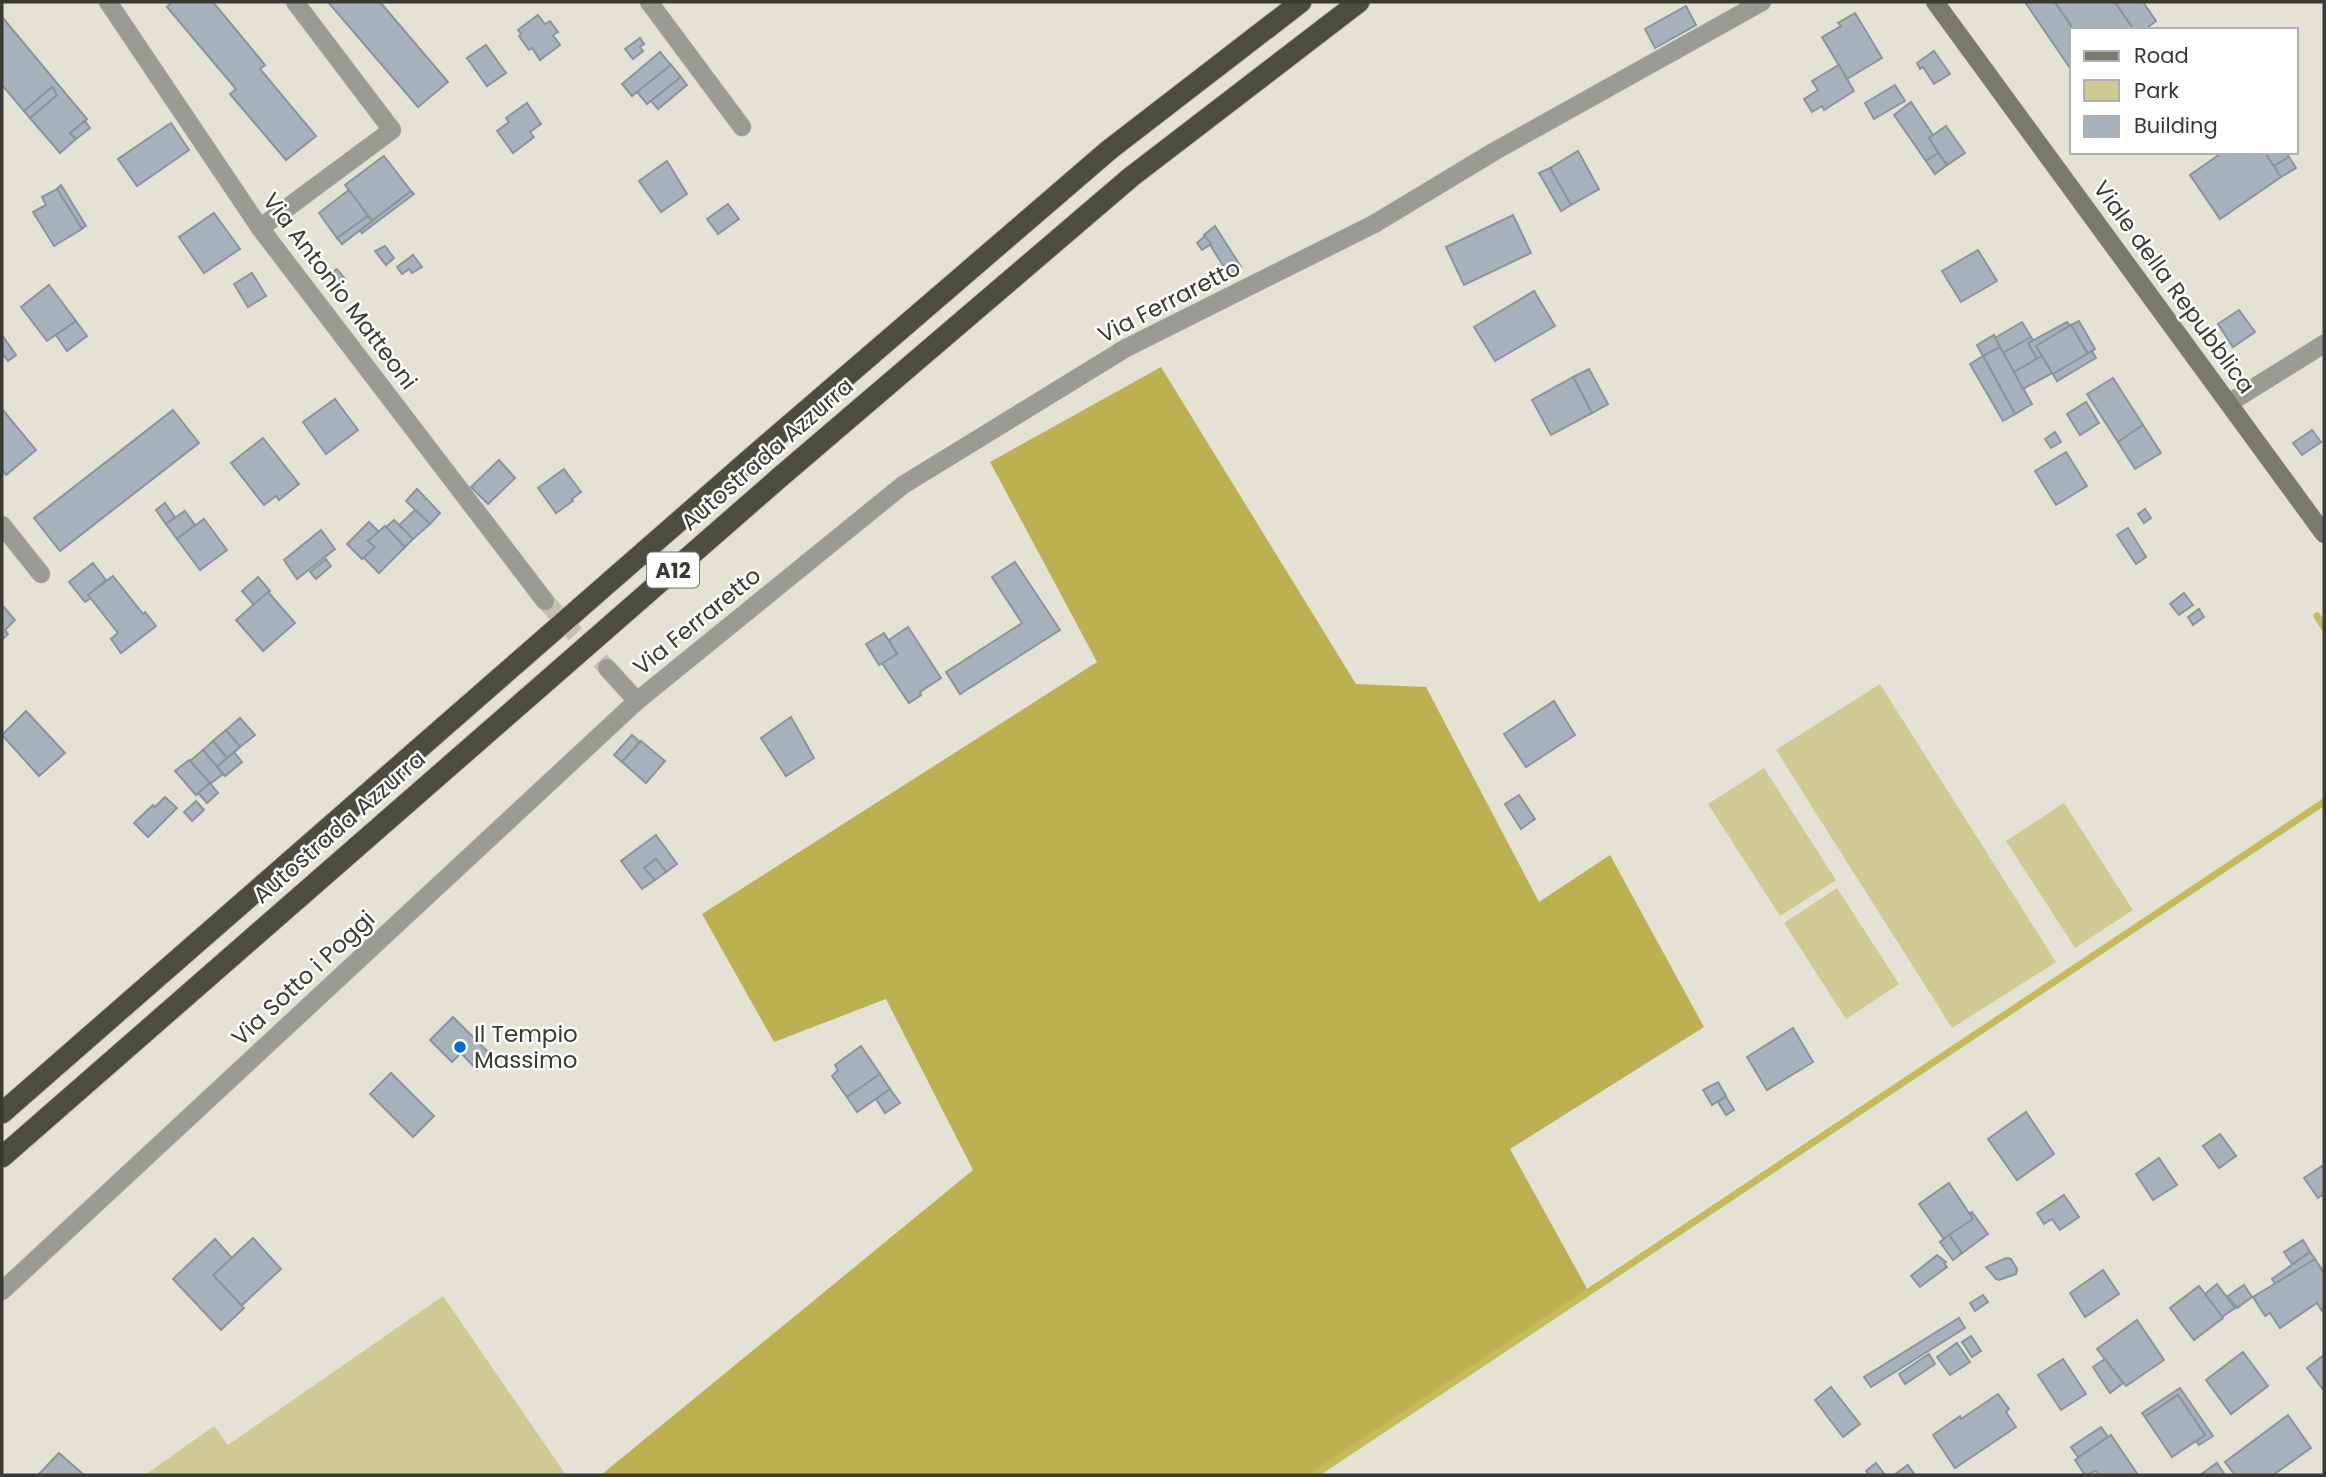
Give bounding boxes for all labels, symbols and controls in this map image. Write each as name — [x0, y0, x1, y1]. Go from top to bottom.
legend — [2070, 28, 2298, 154]
text: Road — [2134, 41, 2189, 70]
text: Park — [2134, 76, 2179, 105]
text: Building — [2134, 111, 2218, 140]
street label: Viale della Repubblica — [2086, 174, 2262, 400]
street label: Via Antonio Matteoni — [255, 186, 425, 396]
street label: Via Ferraretto — [1092, 251, 1246, 351]
street label: Autostrada Azzurra — [674, 370, 860, 538]
road number: A12 — [647, 552, 699, 588]
street label: Via Ferraretto — [626, 560, 768, 682]
street label: Autostrada Azzurra — [246, 743, 432, 911]
street label: Via Sotto i Poggi — [224, 903, 382, 1053]
place label: Il Tempio Massimo — [474, 1018, 578, 1076]
marker: Il Tempio Massimo — [452, 1039, 468, 1055]

